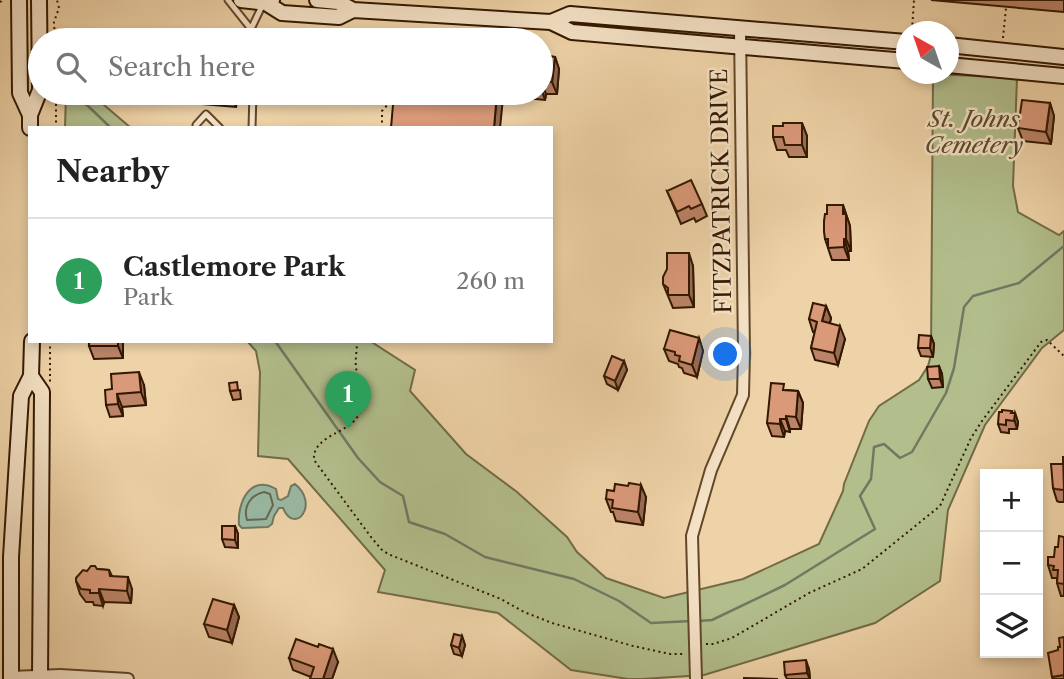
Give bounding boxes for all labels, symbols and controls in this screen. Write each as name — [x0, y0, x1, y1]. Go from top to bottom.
north arrow — [896, 21, 959, 84]
search box — [28, 28, 553, 105]
icon: search — [52, 48, 90, 86]
text: Search here — [108, 51, 255, 83]
street label: FITZPATRICK DRIVE — [705, 68, 737, 314]
park label: St. Johns Cemetery — [925, 105, 1024, 159]
text: Nearby — [56, 153, 169, 190]
text: Castlemore Park — [123, 251, 345, 283]
text: 1 — [74, 267, 84, 295]
text: 260 m — [456, 267, 525, 295]
text: Park — [123, 283, 173, 311]
your location — [708, 337, 742, 371]
pin: 1 — [325, 371, 371, 429]
map controls — [980, 469, 1043, 658]
button: + — [980, 469, 1043, 532]
button: − — [980, 532, 1043, 595]
button: layers — [980, 595, 1043, 658]

